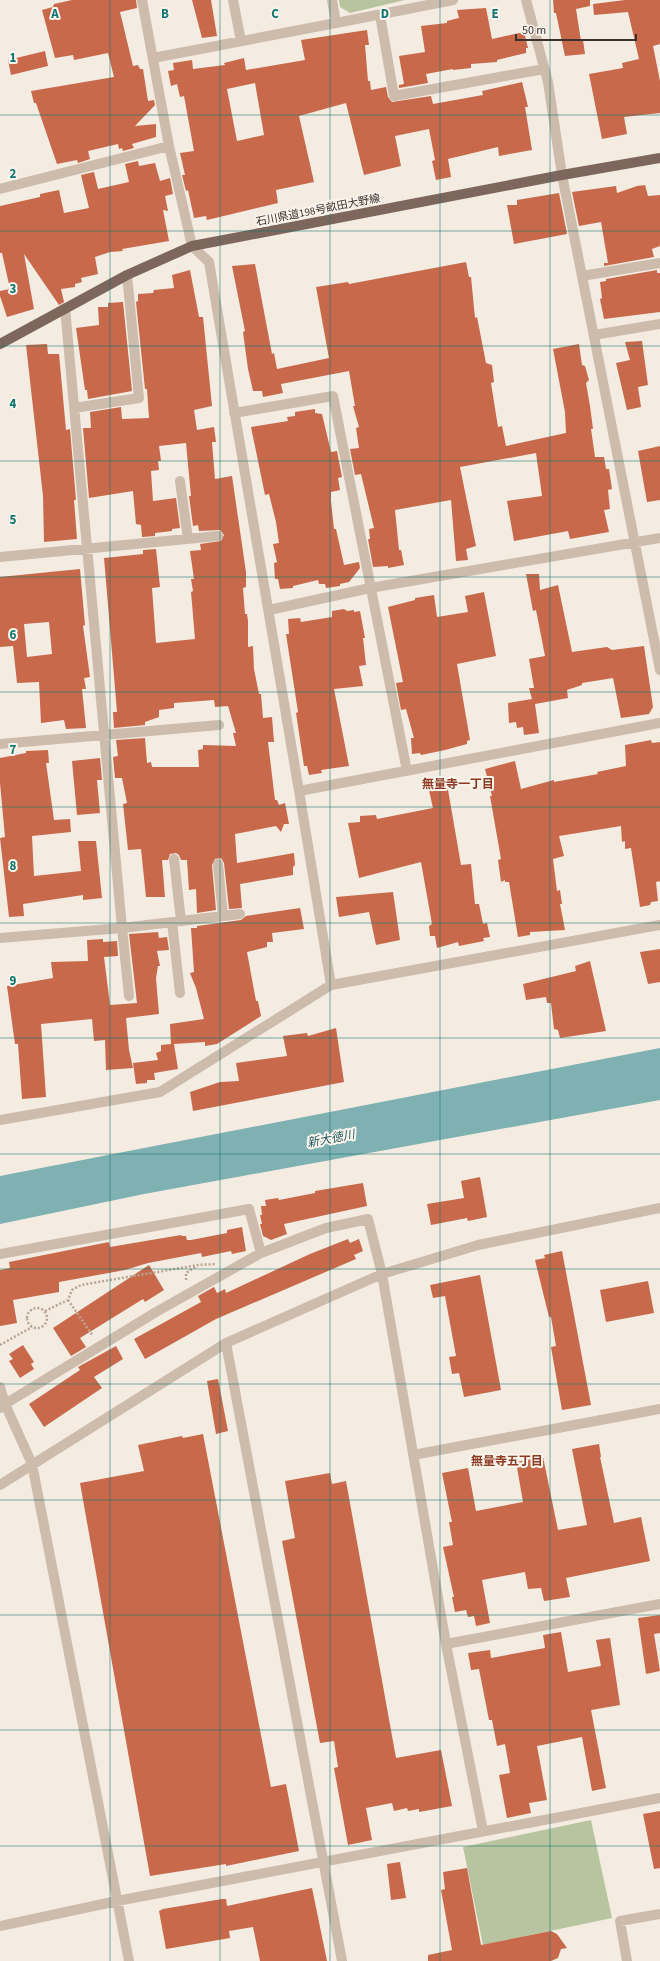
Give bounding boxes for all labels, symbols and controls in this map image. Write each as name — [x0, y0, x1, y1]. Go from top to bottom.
text: A — [50, 5, 59, 23]
text: B — [161, 5, 169, 23]
text: C — [271, 5, 279, 23]
text: D — [381, 5, 389, 23]
text: E — [491, 5, 499, 23]
scale bar — [516, 16, 636, 42]
text: 50 m — [522, 22, 546, 39]
text: 1 — [10, 49, 17, 67]
text: 2 — [10, 165, 17, 183]
street label: 石川県道198号畝田大野線 — [255, 191, 381, 229]
text: 3 — [10, 280, 17, 298]
text: 4 — [10, 395, 17, 413]
text: 5 — [10, 511, 17, 529]
text: 6 — [10, 626, 17, 644]
text: 7 — [10, 741, 17, 759]
district label: 無量寺一丁目 — [422, 776, 494, 793]
text: 8 — [10, 857, 17, 875]
text: 9 — [10, 972, 17, 990]
water label: 新大徳川 — [306, 1126, 358, 1152]
district label: 無量寺五丁目 — [471, 1453, 543, 1470]

